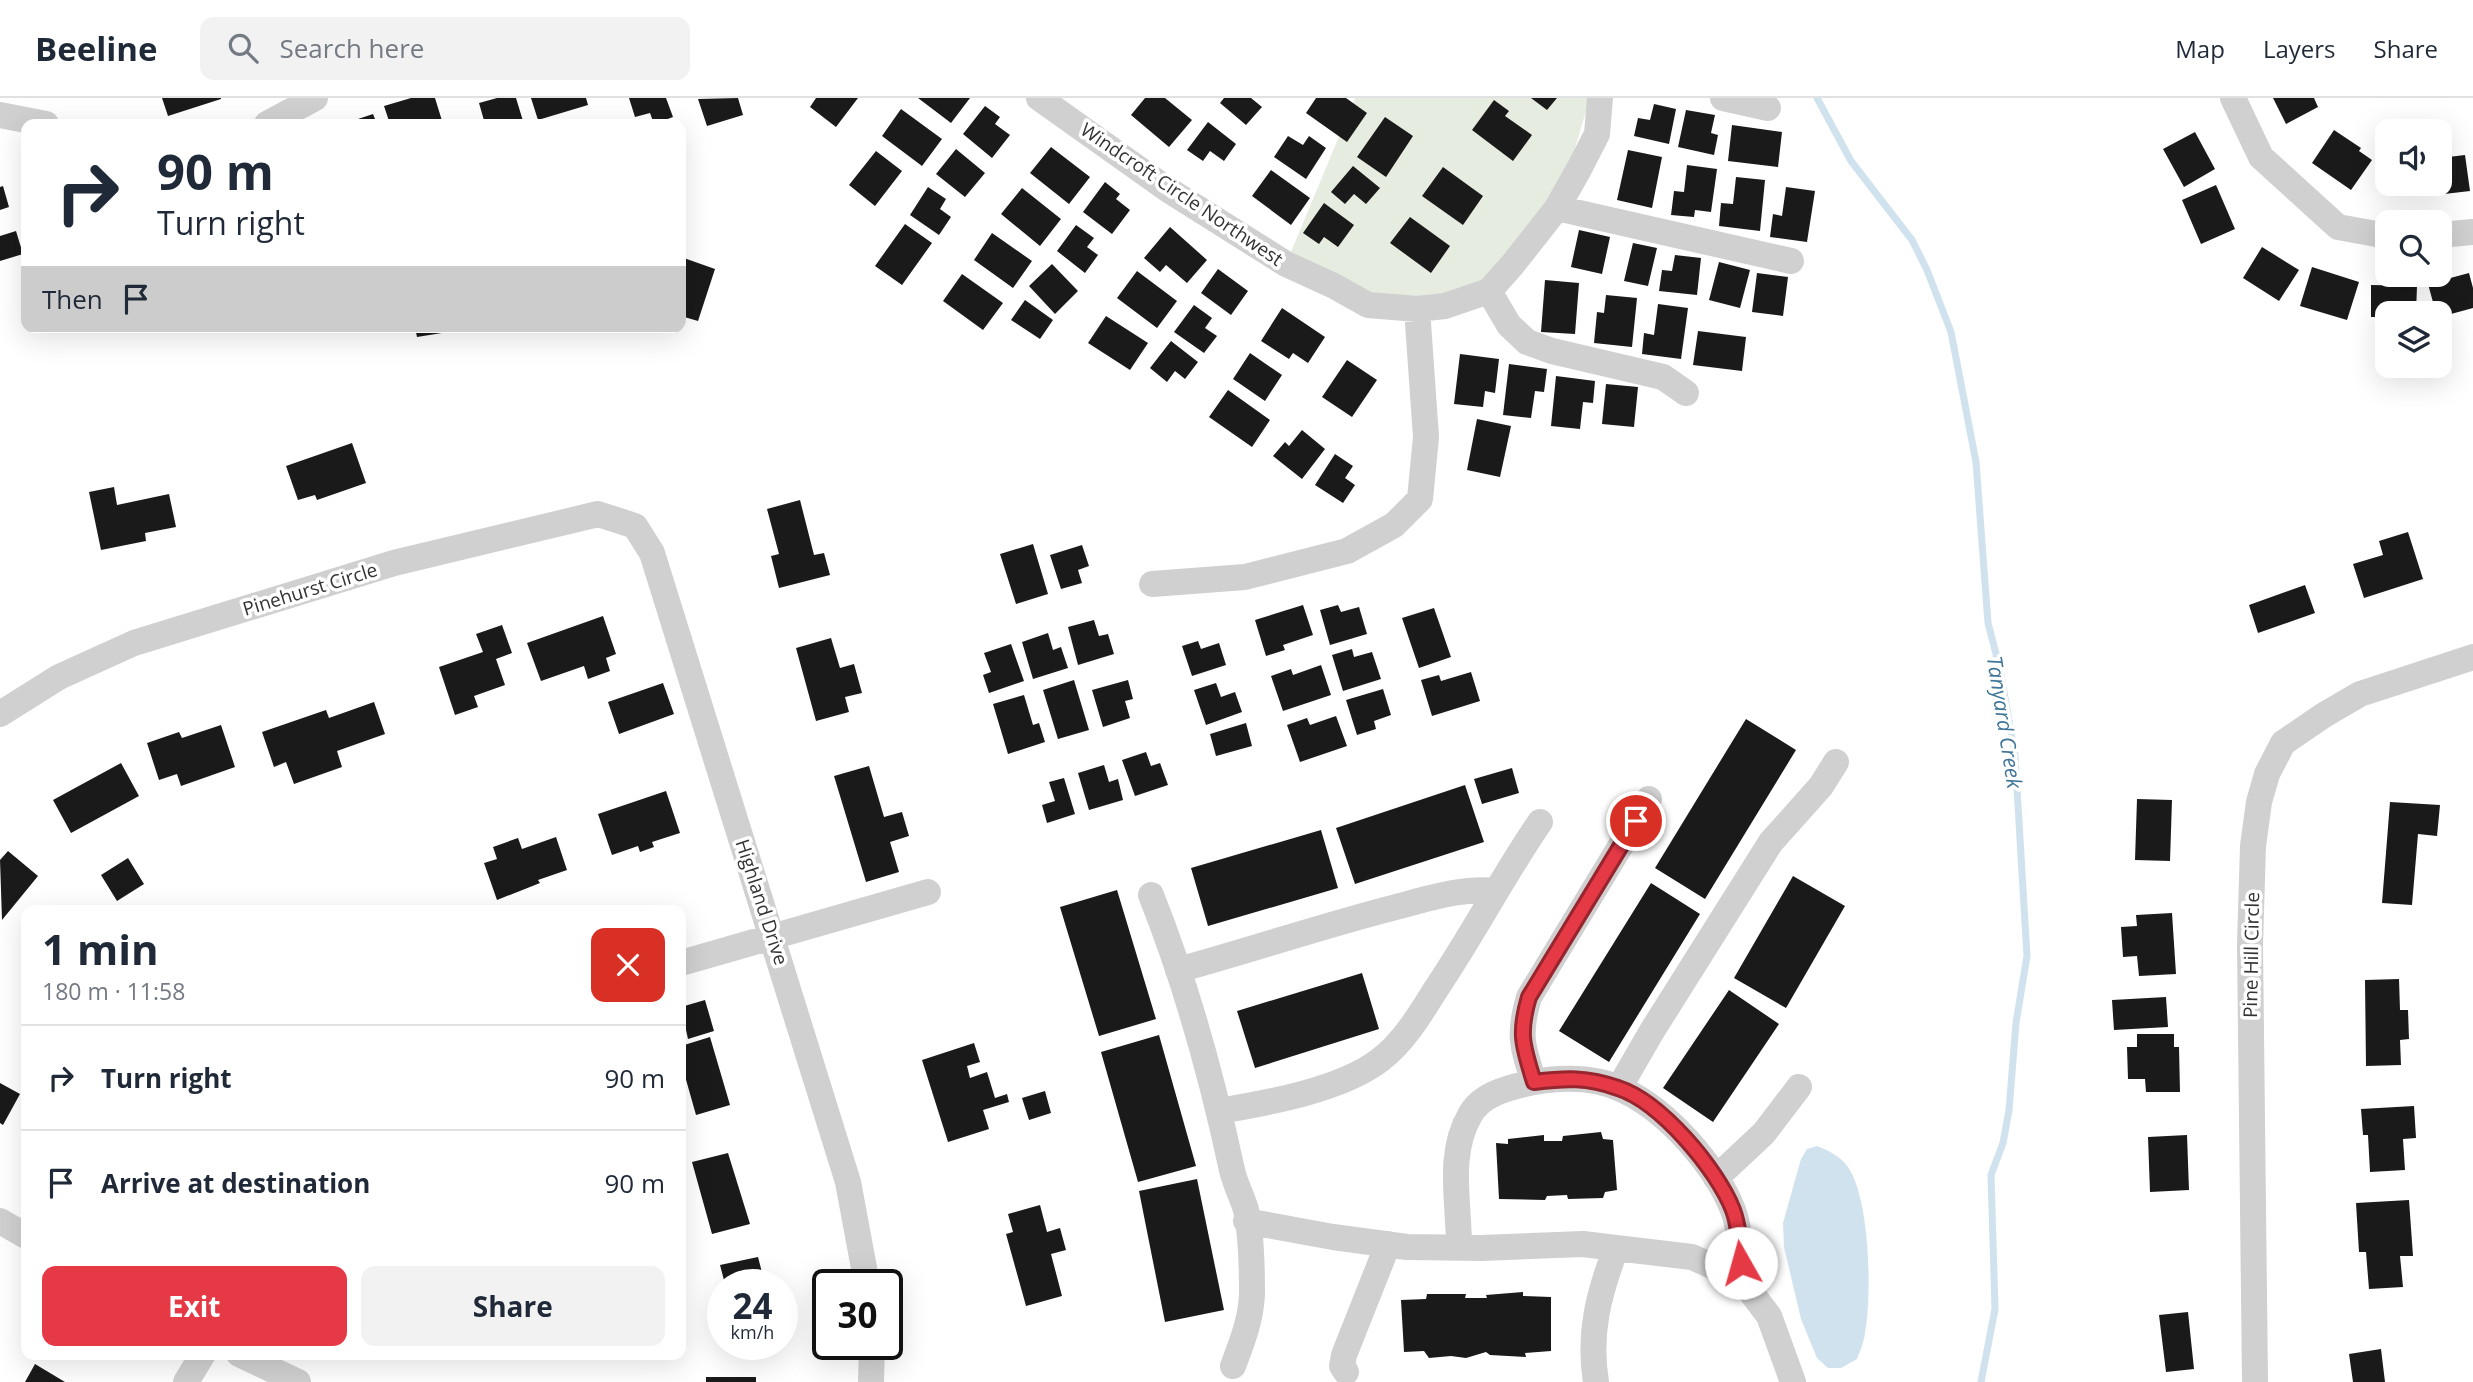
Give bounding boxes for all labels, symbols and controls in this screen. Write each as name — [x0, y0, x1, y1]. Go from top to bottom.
search box — [200, 17, 690, 80]
text: Beeline — [35, 26, 158, 71]
icon: search — [224, 29, 262, 67]
text: Search here — [280, 30, 424, 66]
text: Map — [2175, 32, 2225, 65]
text: Layers — [2263, 32, 2336, 65]
text: Share — [2374, 32, 2438, 65]
street label: Windcroft Circle Northwest — [1076, 116, 1289, 272]
map controls — [2375, 119, 2452, 378]
button: sound — [2375, 119, 2452, 196]
text: 90 m — [157, 138, 274, 204]
icon: right — [42, 147, 133, 238]
text: Turn right — [157, 201, 305, 244]
button: search — [2375, 210, 2452, 287]
icon: arrive — [117, 280, 155, 318]
text: Then — [42, 281, 103, 317]
button: layers — [2375, 301, 2452, 378]
street label: Pinehurst Circle — [240, 556, 380, 622]
water label: Tanyard Creek — [1981, 654, 2029, 791]
pin — [1606, 791, 1666, 851]
icon: arrive — [1617, 802, 1655, 840]
street label: Highland Drive — [729, 836, 795, 968]
street label: Pine Hill Circle — [2237, 892, 2265, 1018]
text: 1 min — [42, 920, 159, 977]
button: close — [591, 928, 665, 1002]
text: 180 m · 11:58 — [42, 975, 185, 1007]
icon: right — [42, 1059, 80, 1097]
text: Turn right — [101, 1060, 232, 1096]
text: 90 m — [604, 1060, 665, 1096]
icon: arrive — [42, 1164, 80, 1202]
text: Arrive at destination — [101, 1165, 370, 1201]
text: 90 m — [604, 1165, 665, 1201]
position arrow — [1704, 1226, 1778, 1300]
button: Exit — [42, 1266, 347, 1346]
button: Share — [361, 1266, 665, 1346]
speed limit sign: 30 — [812, 1269, 903, 1360]
text: 24 — [732, 1282, 773, 1329]
text: km/h — [731, 1320, 774, 1344]

